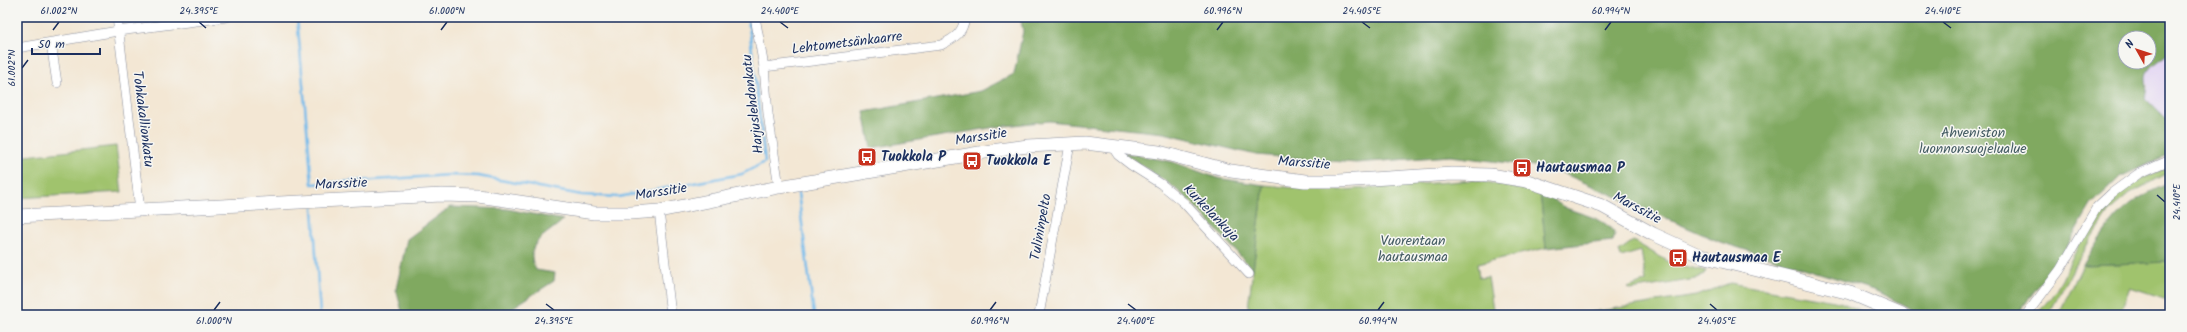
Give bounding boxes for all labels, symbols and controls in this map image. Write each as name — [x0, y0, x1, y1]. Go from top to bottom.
text: 61.002°N — [40, 3, 78, 19]
text: 24.395°E — [180, 3, 220, 19]
text: 61.000°N — [429, 3, 465, 19]
text: 24.400°E — [761, 3, 800, 19]
text: 60.996°N — [1204, 3, 1242, 19]
text: 24.405°E — [1343, 3, 1383, 19]
text: 60.994°N — [1592, 3, 1630, 19]
text: 24.410°E — [1925, 3, 1962, 19]
street label: Lehtometsänkaarre — [790, 25, 904, 61]
scale bar — [32, 30, 100, 56]
north arrow — [2117, 30, 2157, 70]
text: 50 m — [38, 35, 65, 54]
text: N — [2121, 36, 2139, 53]
text: 61.002°N — [4, 49, 20, 87]
street label: Harjuslehdonkatu — [736, 53, 770, 155]
street label: Tohkakallionkatu — [126, 70, 160, 169]
street label: Marssitie — [953, 122, 1009, 152]
park label: Ahveniston luonnonsuojelualue — [1919, 122, 2027, 160]
bus stop icon: Tuokkola P — [856, 146, 878, 168]
place label: Tuokkola P — [881, 146, 947, 168]
bus stop icon: Tuokkola E — [961, 150, 983, 172]
place label: Tuokkola E — [986, 150, 1052, 172]
street label: Marssitie — [1277, 150, 1332, 176]
bus stop icon: Hautausmaa P — [1511, 157, 1533, 179]
place label: Hautausmaa P — [1536, 157, 1626, 179]
street label: Marssitie — [314, 172, 369, 196]
street label: Marssitie — [633, 177, 689, 207]
street label: Kurkelankuja — [1178, 179, 1244, 247]
text: 24.410°E — [2169, 183, 2185, 220]
street label: Marssitie — [1609, 186, 1666, 230]
street label: Tulininpelto — [1024, 192, 1058, 262]
park label: Vuorentaan hautausmaa — [1378, 230, 1448, 268]
bus stop icon: Hautausmaa E — [1667, 247, 1689, 269]
place label: Hautausmaa E — [1692, 247, 1782, 269]
text: 61.000°N — [196, 313, 232, 329]
text: 24.395°E — [535, 313, 575, 329]
text: 60.996°N — [971, 313, 1009, 329]
text: 24.400°E — [1117, 313, 1156, 329]
text: 60.994°N — [1359, 313, 1397, 329]
text: 24.405°E — [1698, 313, 1738, 329]

